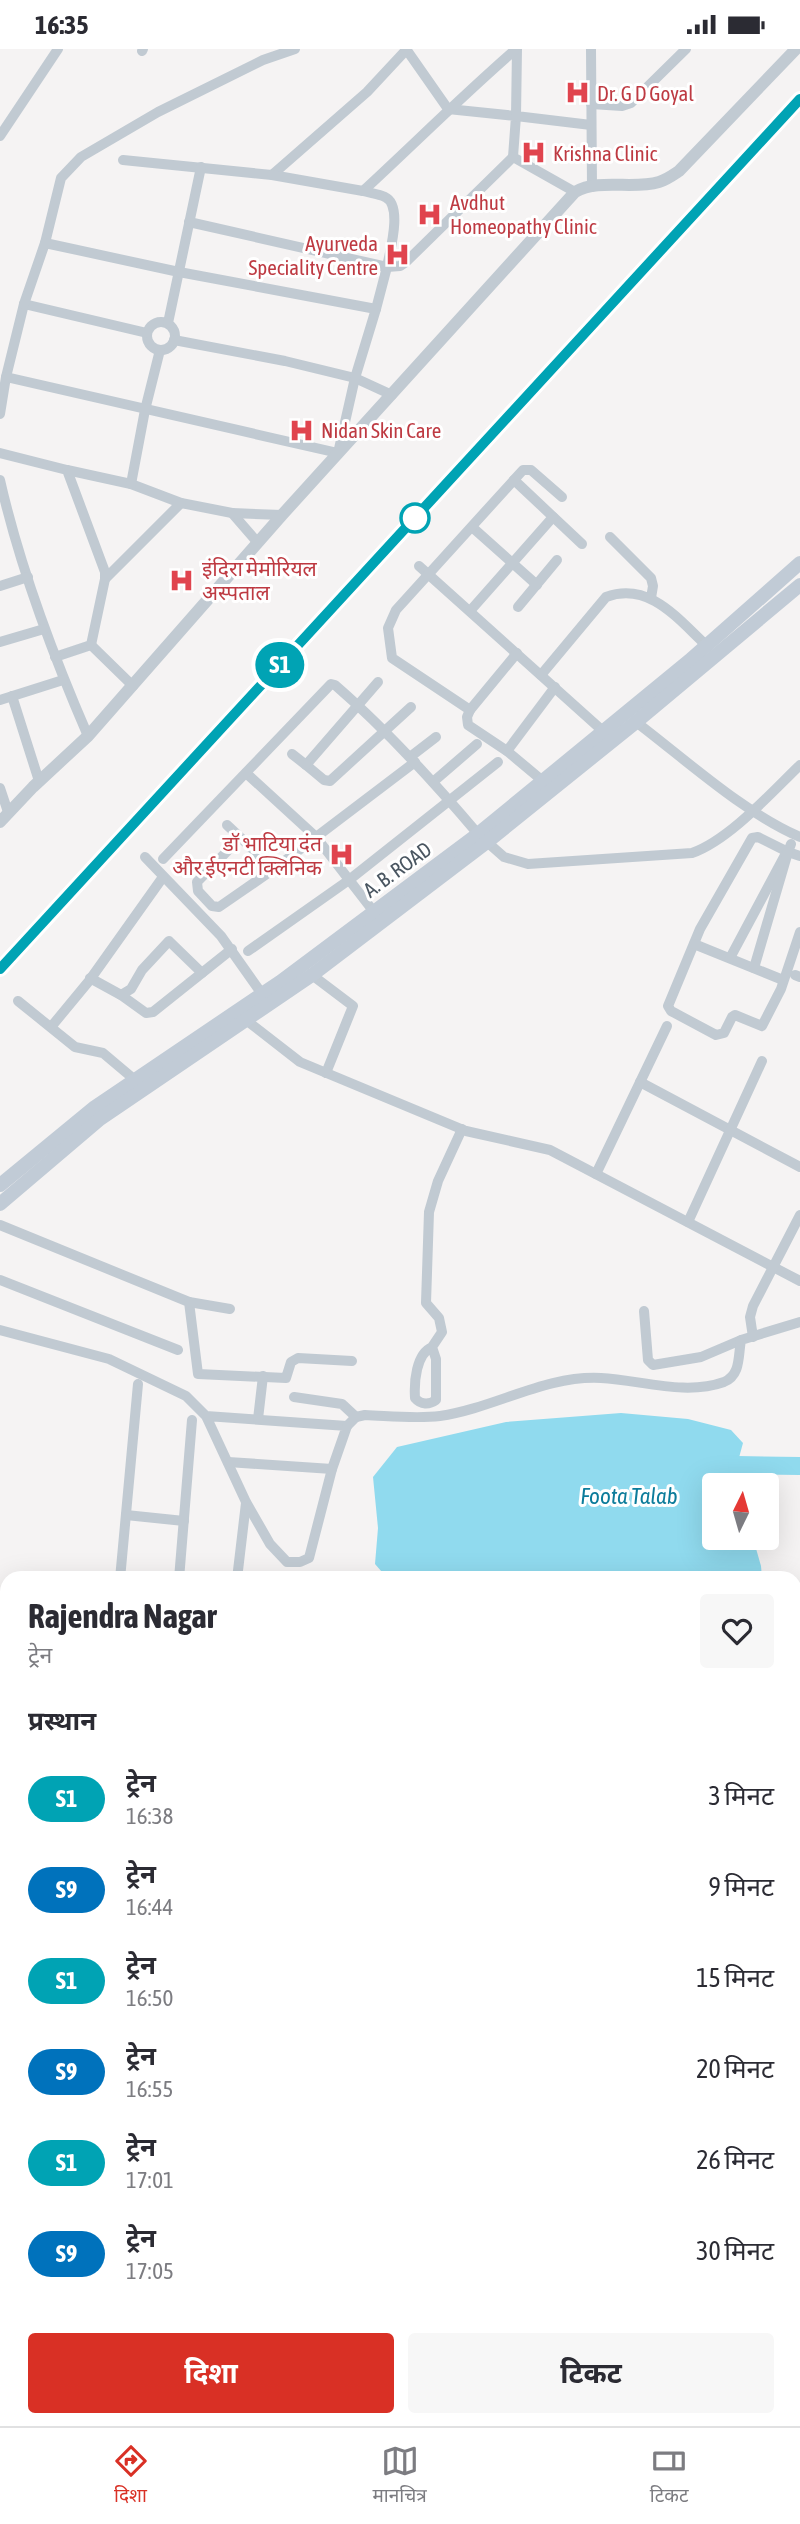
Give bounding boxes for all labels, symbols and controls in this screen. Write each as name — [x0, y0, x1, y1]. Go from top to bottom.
text: 16:35 — [35, 10, 89, 40]
hospital icon: Dr. G D Goyal — [563, 79, 591, 107]
place label: Dr. G D Goyal — [597, 81, 694, 105]
hospital icon: Krishna Clinic — [519, 139, 547, 167]
place label: Krishna Clinic — [553, 141, 658, 165]
place label: Avdhut Homeopathy Clinic — [450, 190, 597, 238]
hospital icon: Avdhut Homeopathy Clinic — [416, 200, 444, 228]
place label: Ayurveda Speciality Centre — [249, 231, 378, 279]
hospital icon: Ayurveda Speciality Centre — [384, 241, 412, 269]
hospital icon: Nidan Skin Care — [287, 416, 315, 444]
place label: Nidan Skin Care — [321, 418, 441, 442]
unlabelled marker — [400, 503, 430, 533]
place label: इंदिरा मेमोरियल अस्पताल — [202, 556, 318, 604]
hospital icon: इंदिरा मेमोरियल अस्पताल — [168, 566, 196, 594]
line badge: S1 — [248, 642, 312, 688]
text: S1 — [269, 651, 291, 678]
place label: डॉ भाटिया दंत और ईएनटी क्लिनिक — [172, 831, 323, 879]
street label: A. B. ROAD — [358, 836, 436, 902]
hospital icon: डॉ भाटिया दंत और ईएनटी क्लिनिक — [328, 841, 356, 869]
north arrow — [702, 1473, 779, 1551]
map controls — [702, 1473, 779, 1550]
water label: Foota Talab — [580, 1483, 678, 1509]
button: heart — [700, 1594, 774, 1668]
text: Rajendra Nagar — [28, 1597, 216, 1635]
text: ट्रेन — [28, 1642, 52, 1668]
text: प्रस्थान — [28, 1706, 96, 1736]
text: ट्रेन — [126, 1768, 156, 1798]
text: 3 मिनट — [708, 1781, 774, 1811]
text: S1 — [56, 1785, 77, 1812]
text: 16:38 — [126, 1803, 173, 1829]
text: ट्रेन — [126, 1859, 156, 1889]
text: 9 मिनट — [708, 1872, 774, 1902]
text: S9 — [56, 1876, 77, 1903]
text: 16:44 — [126, 1894, 173, 1920]
text: ट्रेन — [126, 1950, 156, 1980]
text: 15 मिनट — [696, 1963, 774, 1993]
text: S1 — [56, 1967, 77, 1994]
text: 16:50 — [126, 1985, 173, 2011]
text: ट्रेन — [126, 2041, 156, 2071]
text: 20 मिनट — [696, 2054, 774, 2084]
text: S9 — [56, 2058, 77, 2085]
text: 16:55 — [126, 2076, 173, 2102]
text: ट्रेन — [126, 2132, 156, 2162]
text: 26 मिनट — [696, 2145, 774, 2175]
text: S1 — [56, 2149, 77, 2176]
text: 17:01 — [126, 2167, 174, 2193]
text: ट्रेन — [126, 2223, 156, 2253]
text: 30 मिनट — [696, 2236, 774, 2266]
text: S9 — [56, 2240, 77, 2267]
text: 17:05 — [126, 2258, 174, 2284]
button: दिशा — [28, 2333, 394, 2413]
button: टिकट — [408, 2333, 774, 2413]
tab: दिशा — [112, 2442, 150, 2510]
tab: मानचित्र — [373, 2442, 427, 2510]
tab: टिकट — [650, 2442, 688, 2510]

